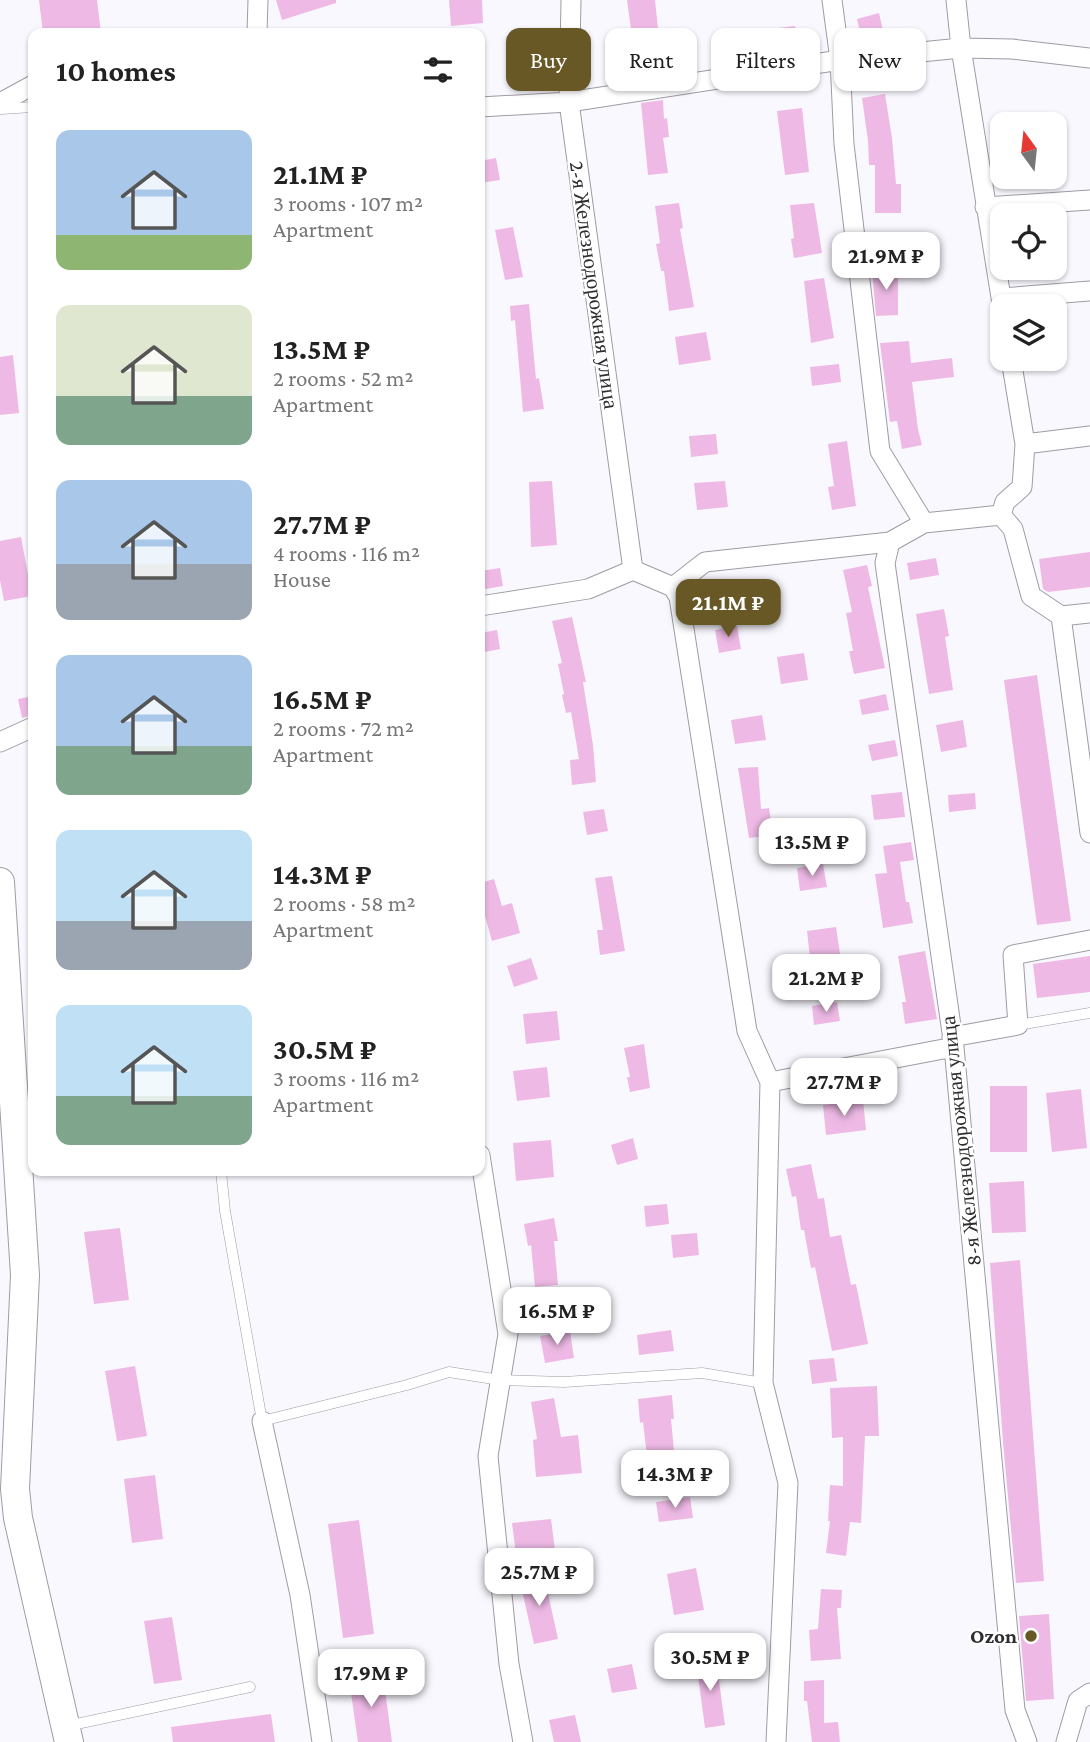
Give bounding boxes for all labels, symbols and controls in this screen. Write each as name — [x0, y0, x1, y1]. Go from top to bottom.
chip: Buy — [506, 28, 591, 91]
chip: Rent — [605, 28, 697, 91]
chip: Filters — [711, 28, 820, 91]
chip: New — [834, 28, 926, 91]
icon: filters — [419, 51, 457, 89]
text: 10 homes — [56, 54, 176, 87]
north arrow — [990, 112, 1068, 189]
map controls — [990, 112, 1067, 371]
text: 21.1M ₽ — [273, 157, 368, 190]
icon: home — [112, 158, 196, 242]
street label: 2-я Железнодорожная улица — [565, 160, 623, 411]
text: 3 rooms · 107 m² — [273, 190, 423, 216]
button: locate — [990, 203, 1067, 280]
text: Apartment — [273, 216, 373, 242]
pin: 21.9M ₽ — [821, 232, 951, 292]
text: 21.9M ₽ — [848, 242, 924, 268]
button: layers — [990, 294, 1067, 371]
text: 13.5M ₽ — [273, 332, 370, 365]
icon: home — [112, 333, 196, 417]
text: 2 rooms · 52 m² — [273, 365, 413, 391]
text: Apartment — [273, 391, 373, 417]
text: 27.7M ₽ — [273, 507, 371, 540]
icon: home — [112, 508, 196, 592]
text: 4 rooms · 116 m² — [273, 540, 420, 566]
text: House — [273, 566, 331, 592]
pin: 21.1M ₽ — [663, 580, 793, 639]
text: 21.1M ₽ — [692, 589, 764, 615]
text: 16.5M ₽ — [273, 682, 372, 715]
icon: home — [112, 683, 196, 767]
text: 2 rooms · 72 m² — [273, 715, 414, 741]
text: Apartment — [273, 741, 373, 767]
pin: 13.5M ₽ — [747, 818, 877, 878]
text: 13.5M ₽ — [775, 828, 849, 854]
text: 14.3M ₽ — [273, 857, 372, 890]
icon: home — [112, 858, 196, 942]
text: 2 rooms · 58 m² — [273, 890, 415, 916]
text: Apartment — [273, 916, 373, 942]
pin: 21.2M ₽ — [761, 954, 891, 1014]
text: 21.2M ₽ — [788, 964, 864, 990]
street label: 8-я Железнодорожная улица — [936, 1014, 986, 1267]
text: 30.5M ₽ — [273, 1032, 377, 1065]
icon: home — [112, 1033, 196, 1117]
pin: 27.7M ₽ — [779, 1058, 909, 1118]
text: 3 rooms · 116 m² — [273, 1065, 419, 1091]
text: 27.7M ₽ — [806, 1068, 882, 1094]
text: Apartment — [273, 1091, 373, 1117]
pin: 16.5M ₽ — [492, 1288, 622, 1347]
text: 16.5M ₽ — [519, 1297, 595, 1323]
pin: 14.3M ₽ — [610, 1450, 740, 1510]
text: 14.3M ₽ — [637, 1460, 713, 1486]
pin: 25.7M ₽ — [474, 1548, 604, 1608]
text: 25.7M ₽ — [501, 1558, 577, 1584]
place label: Ozon — [970, 1624, 1017, 1648]
marker: Ozon — [1023, 1628, 1039, 1644]
pin: 30.5M ₽ — [645, 1634, 775, 1693]
text: 30.5M ₽ — [670, 1643, 750, 1669]
pin: 17.9M ₽ — [306, 1650, 436, 1709]
text: 17.9M ₽ — [334, 1659, 408, 1685]

